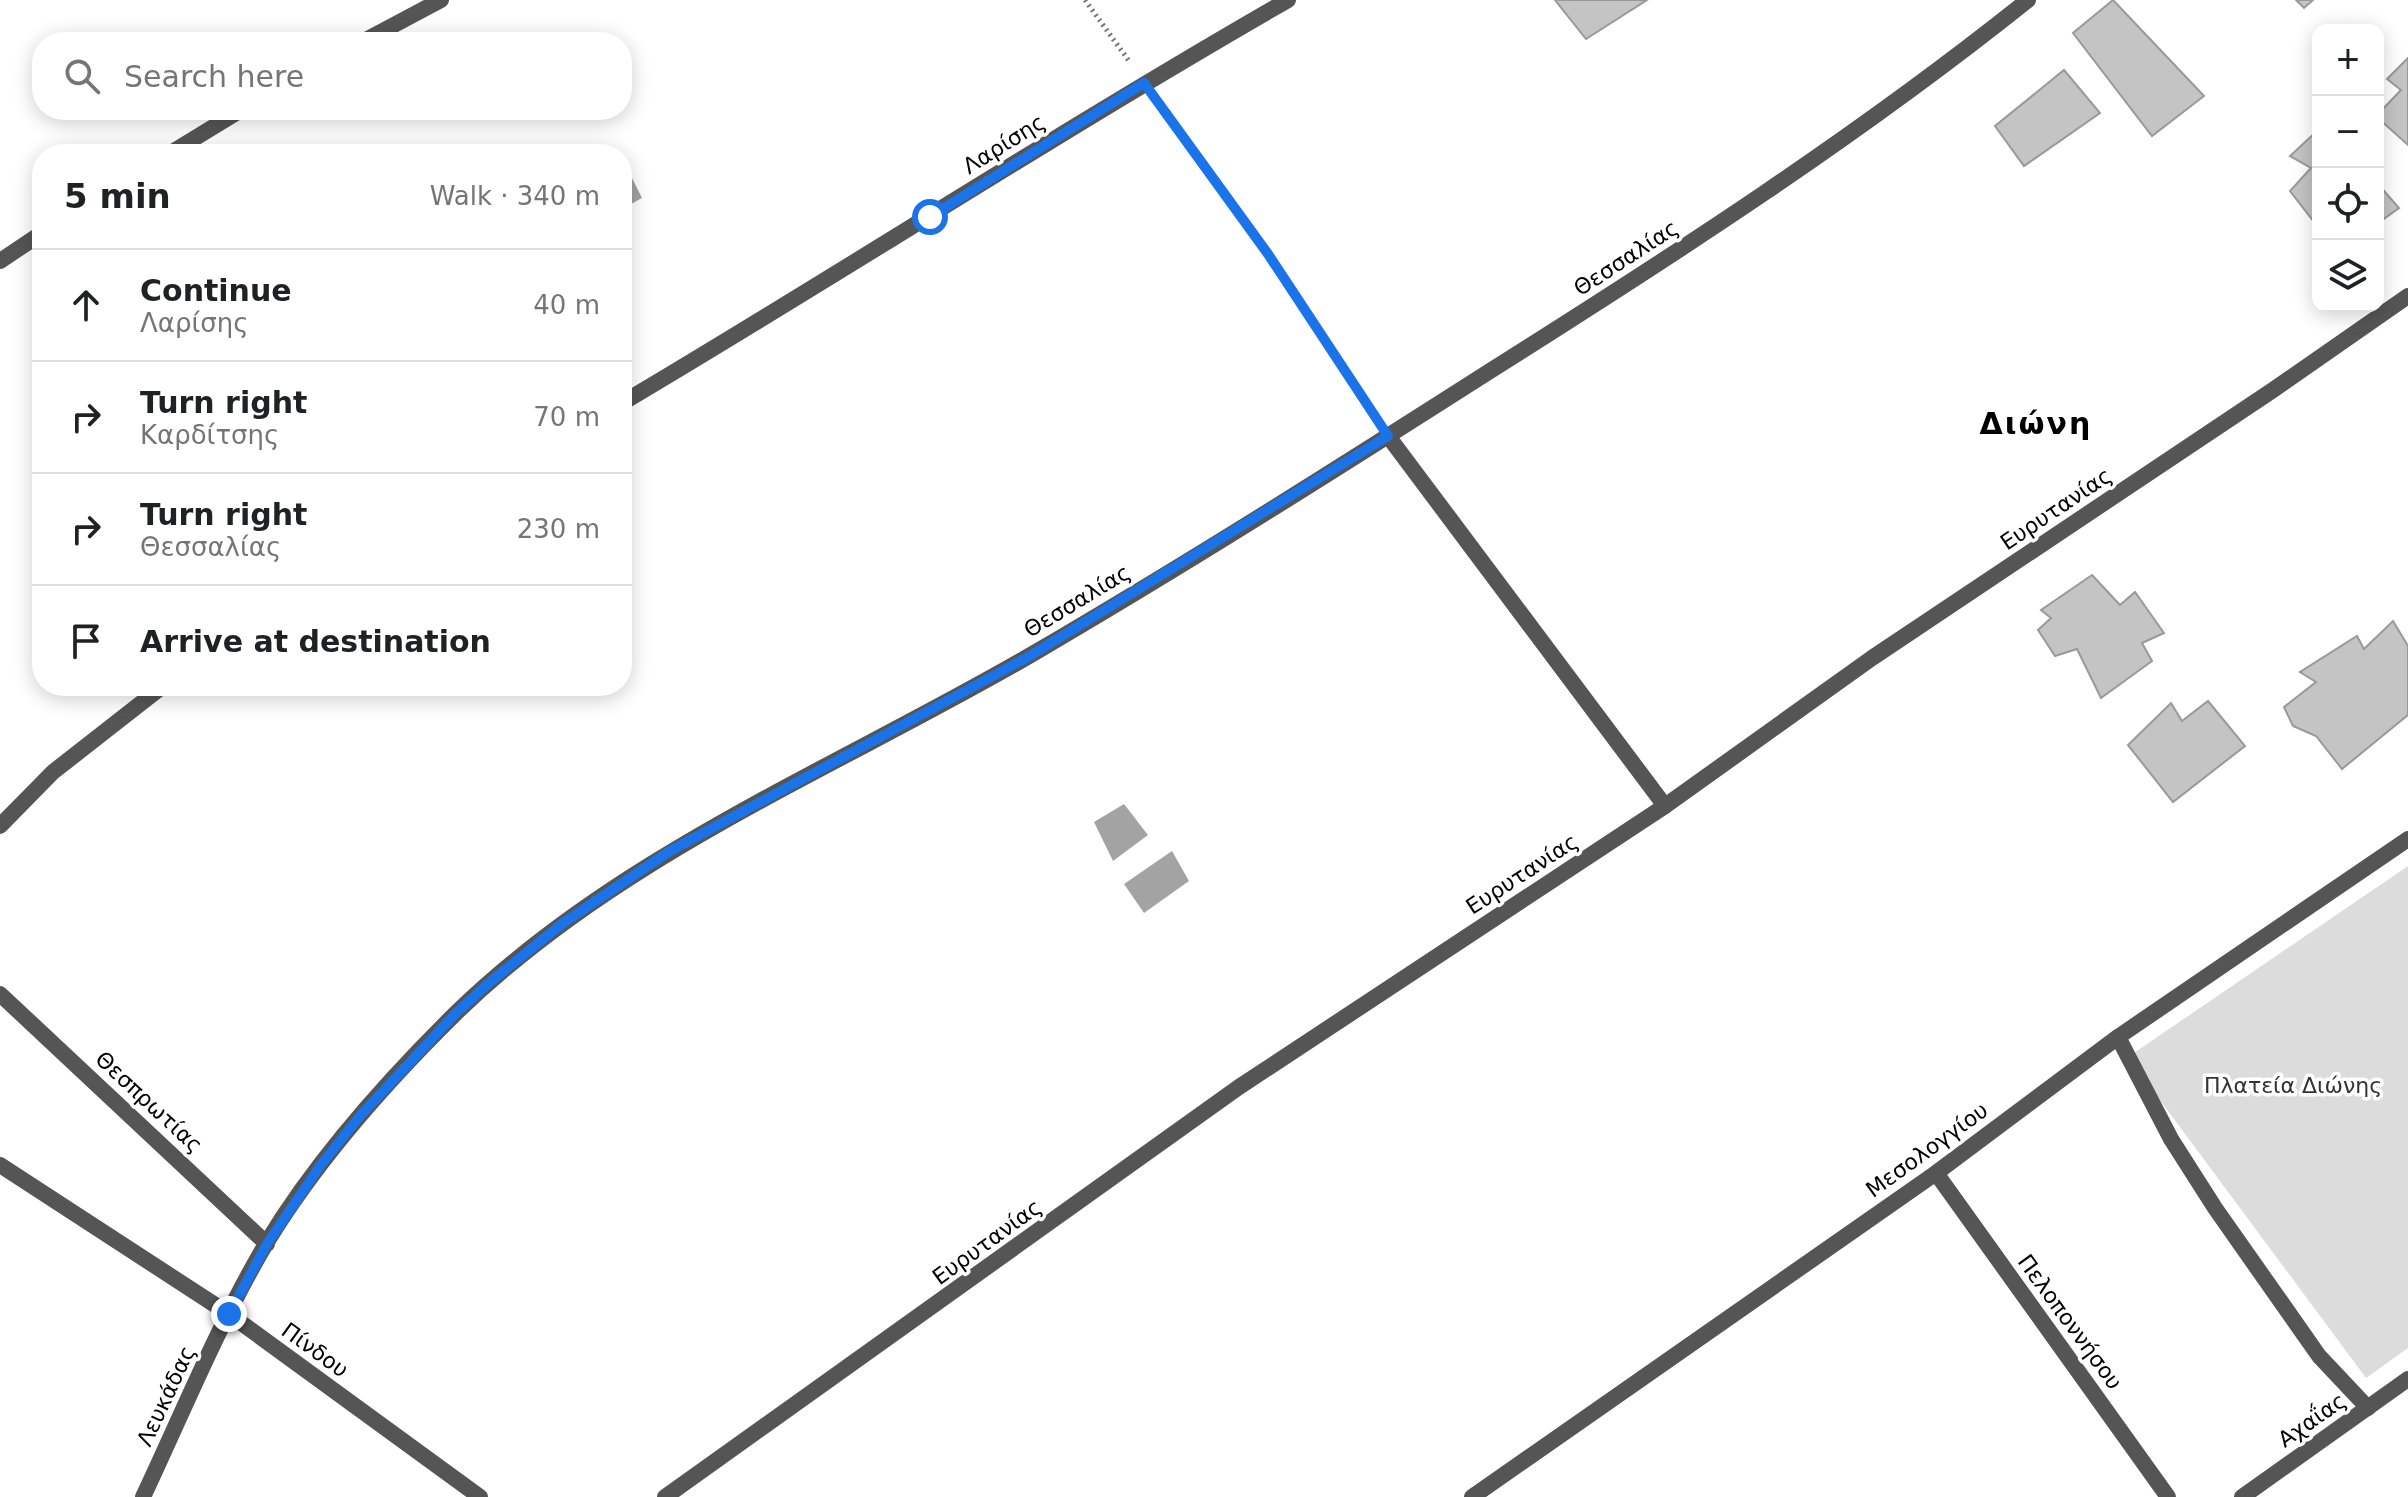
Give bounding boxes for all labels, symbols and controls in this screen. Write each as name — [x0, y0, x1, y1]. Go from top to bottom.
map controls — [2312, 24, 2384, 312]
button: + — [2312, 24, 2384, 96]
search box — [32, 32, 632, 120]
icon: search — [60, 54, 104, 98]
text: Search here — [124, 59, 304, 94]
button: − — [2312, 96, 2384, 168]
street label: Λαρίσης — [958, 109, 1050, 179]
button: locate — [2312, 168, 2384, 240]
text: 5 min — [64, 176, 171, 216]
text: Walk · 340 m — [430, 181, 600, 211]
route start — [912, 199, 948, 235]
street label: Θεσσαλίας — [1569, 215, 1683, 301]
button: layers — [2312, 240, 2384, 312]
text: Continue — [140, 273, 292, 308]
icon: ahead — [64, 283, 108, 327]
text: 40 m — [533, 290, 600, 320]
text: Λαρίσης — [140, 308, 248, 338]
text: Turn right — [140, 385, 307, 420]
icon: right — [64, 395, 108, 439]
text: 70 m — [533, 402, 600, 432]
district label: Διώνη — [1980, 406, 2092, 441]
text: Καρδίτσης — [140, 420, 279, 450]
street label: Ευρυτανίας — [1996, 463, 2116, 555]
text: Turn right — [140, 497, 307, 532]
icon: right — [64, 507, 108, 551]
text: 230 m — [517, 514, 600, 544]
text: Θεσσαλίας — [140, 532, 281, 562]
street label: Θεσσαλίας — [1019, 560, 1135, 642]
icon: arrive — [64, 619, 108, 663]
text: Arrive at destination — [140, 624, 491, 659]
street label: Ευρυτανίας — [1461, 829, 1583, 919]
street label: Θεσπρωτίας — [90, 1046, 208, 1158]
park label: Πλατεία Διώνης — [2204, 1073, 2382, 1098]
street label: Μεσολογγίου — [1861, 1097, 1993, 1203]
street label: Ευρυτανίας — [928, 1194, 1046, 1290]
street label: Πελοποννήσου — [2013, 1250, 2127, 1394]
route end — [211, 1296, 247, 1332]
street label: Πίνδου — [277, 1318, 353, 1382]
street label: Λευκάδας — [132, 1342, 200, 1450]
street label: Αχαΐας — [2273, 1387, 2351, 1452]

